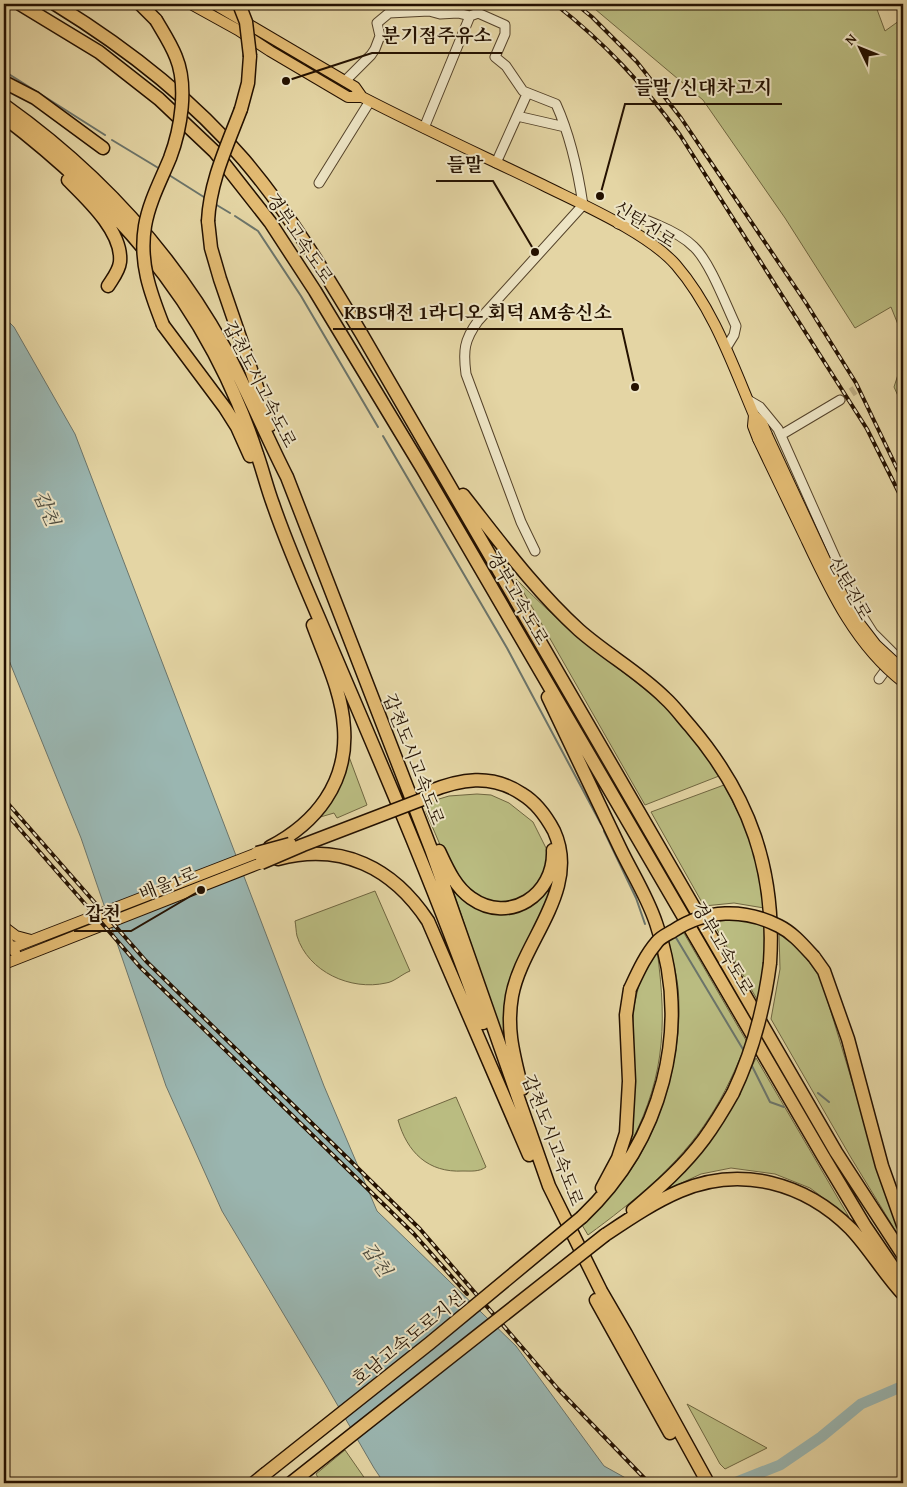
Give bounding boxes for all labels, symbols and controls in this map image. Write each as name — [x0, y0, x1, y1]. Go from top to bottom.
callout: 분기점주유소 — [372, 19, 502, 53]
text: 분기점주유소 — [382, 21, 492, 49]
north arrow — [834, 22, 884, 72]
text: N — [840, 28, 861, 49]
callout: 들말/신대차고지 — [625, 70, 782, 104]
text: 들말/신대차고지 — [634, 73, 772, 101]
callout: 들말 — [436, 147, 493, 181]
text: 들말 — [447, 150, 484, 178]
street label: 경부고속도로 — [260, 187, 340, 289]
street label: 신탄진로 — [608, 194, 682, 254]
callout: KBS대전 1라디오 회덕 AM송신소 — [333, 295, 622, 329]
text: KBS대전 1라디오 회덕 AM송신소 — [344, 298, 612, 326]
street label: 갑천도시고속도로 — [216, 316, 304, 452]
water label: 갑천 — [27, 486, 68, 532]
street label: 경부고속도로 — [480, 546, 556, 650]
street label: 신탄진로 — [821, 551, 879, 625]
street label: 갑천도시고속도로 — [376, 689, 452, 829]
street label: 배울1로 — [135, 859, 201, 907]
street label: 경부고속도로 — [685, 896, 761, 1000]
callout: 갑천 — [74, 897, 131, 931]
text: 갑천 — [85, 899, 121, 927]
street label: 갑천도시고속도로 — [515, 1070, 591, 1210]
water label: 갑천 — [355, 1236, 400, 1283]
street label: 호남고속도로지선 — [345, 1284, 471, 1392]

